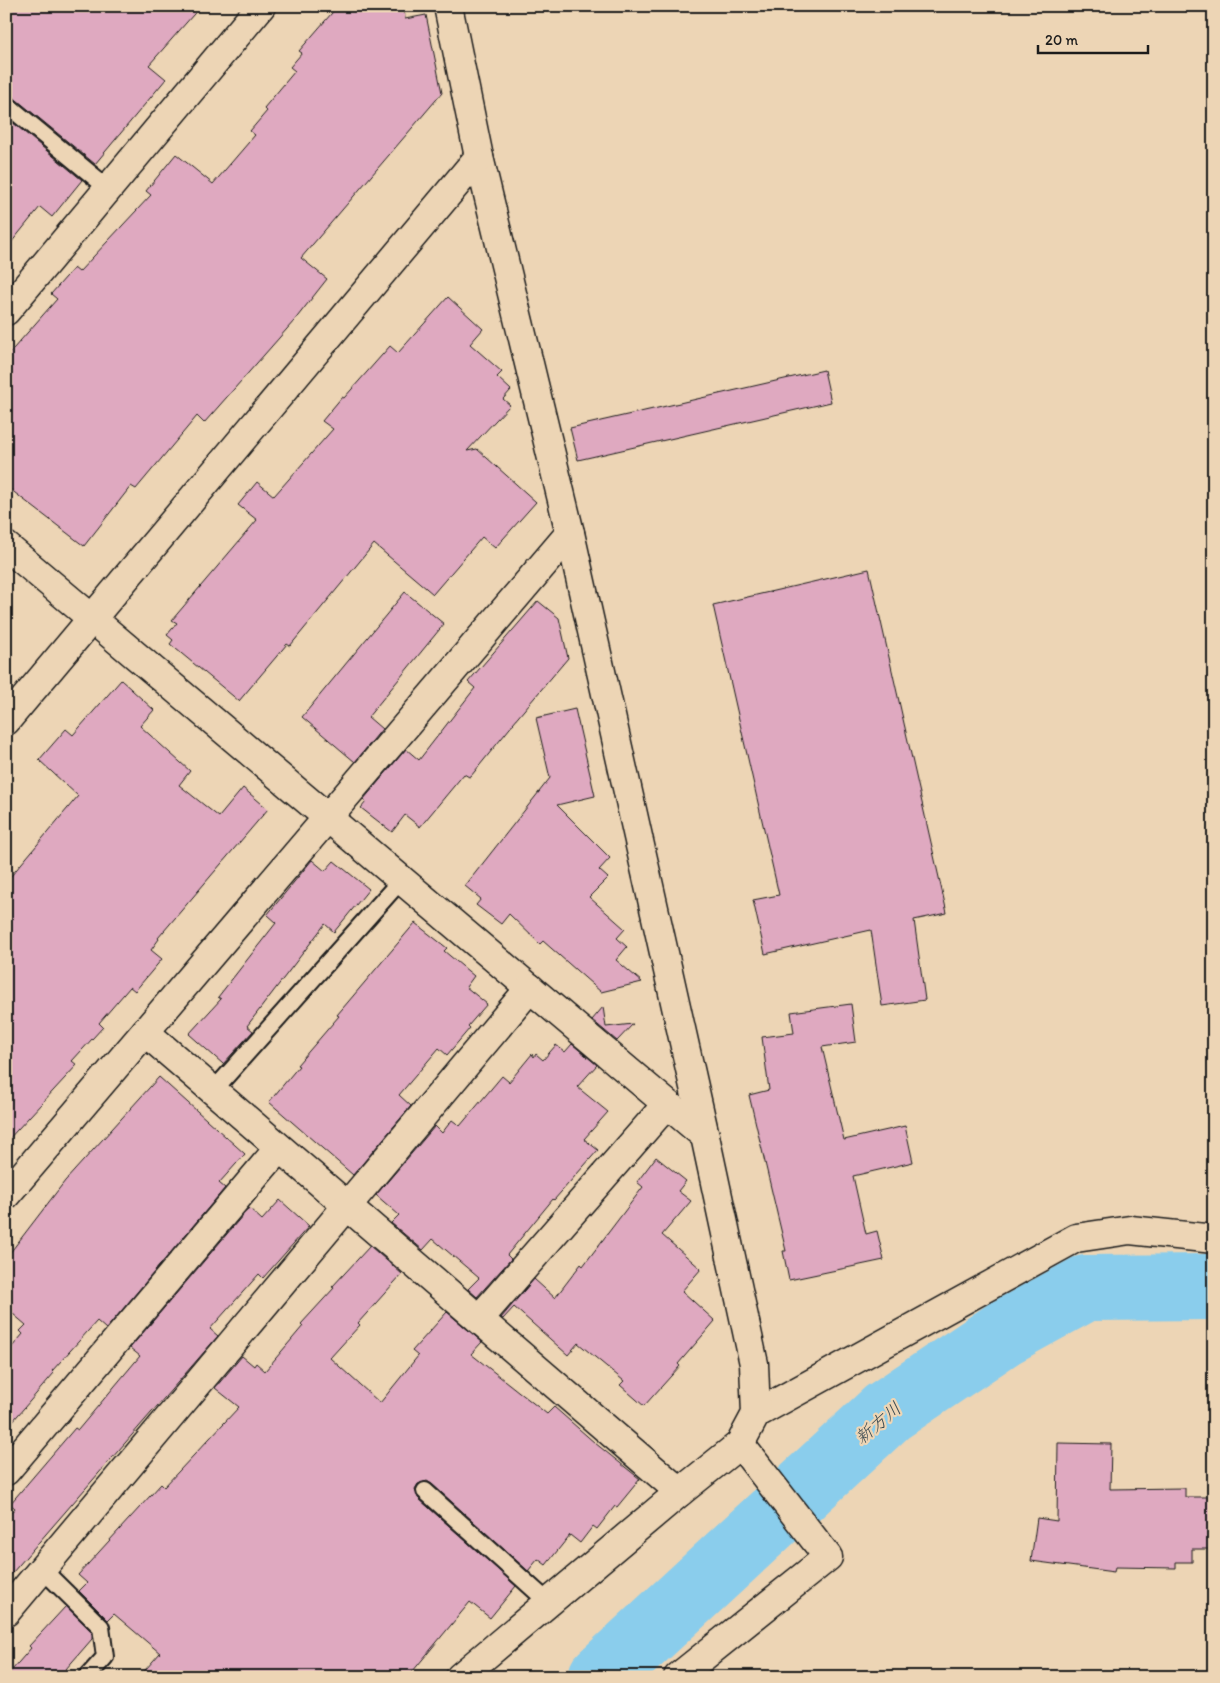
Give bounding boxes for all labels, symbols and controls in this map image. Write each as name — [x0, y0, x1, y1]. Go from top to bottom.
scale bar — [1038, 22, 1148, 54]
text: 20 m — [1045, 31, 1079, 49]
water label: 新方川 — [850, 1397, 906, 1449]

